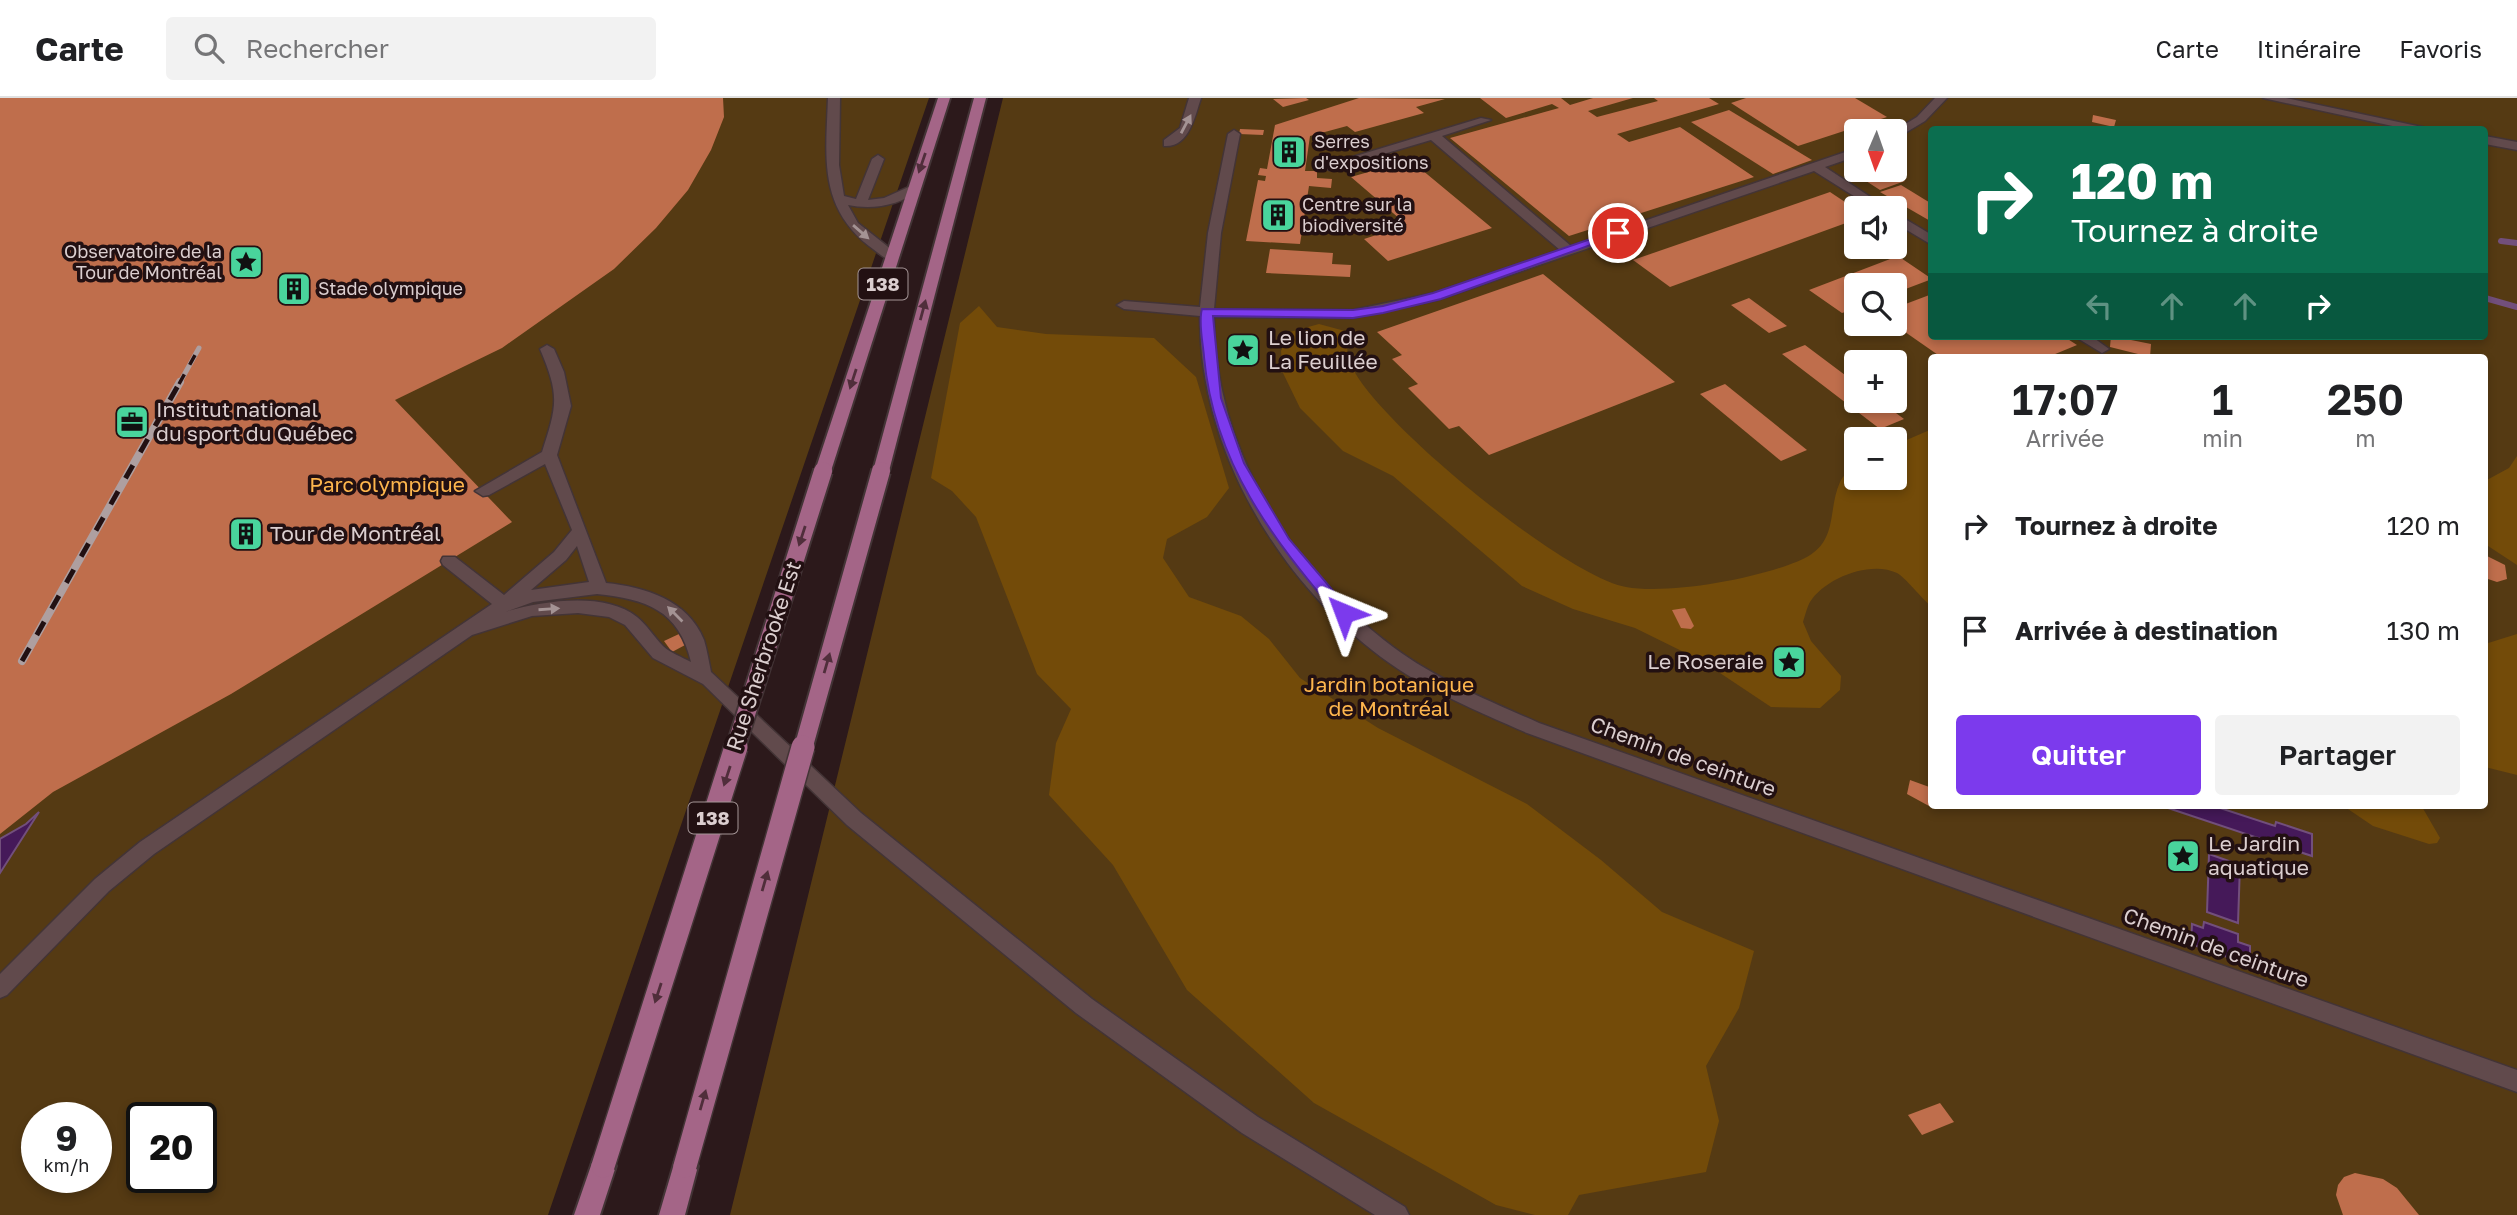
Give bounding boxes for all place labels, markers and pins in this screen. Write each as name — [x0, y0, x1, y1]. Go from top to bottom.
place label: Serres d'expositions — [1314, 130, 1429, 173]
building icon: Serres d'expositions — [1270, 133, 1308, 171]
place label: Centre sur la biodiversité — [1302, 193, 1412, 236]
building icon: Centre sur la biodiversité — [1259, 196, 1297, 234]
pin — [1588, 203, 1648, 263]
place label: Observatoire de la Tour de Montréal — [64, 240, 222, 283]
place icon: Observatoire de la Tour de Montréal — [227, 243, 265, 281]
building icon: Stade olympique — [275, 270, 313, 308]
place label: Stade olympique — [318, 277, 463, 299]
place label: Le lion de La Feuillée — [1268, 324, 1378, 374]
place icon: Le lion de La Feuillée — [1224, 331, 1262, 369]
place label: Institut national du sport du Québec — [156, 396, 354, 446]
office icon: Institut national du sport du Québec — [113, 403, 151, 441]
building icon: Tour de Montréal — [227, 515, 265, 553]
place label: Tour de Montréal — [270, 520, 441, 546]
place icon: Le Roseraie — [1770, 643, 1808, 681]
place label: Le Roseraie — [1647, 648, 1764, 674]
place label: Le Jardin aquatique — [2208, 830, 2309, 880]
place icon: Le Jardin aquatique — [2164, 837, 2202, 875]

